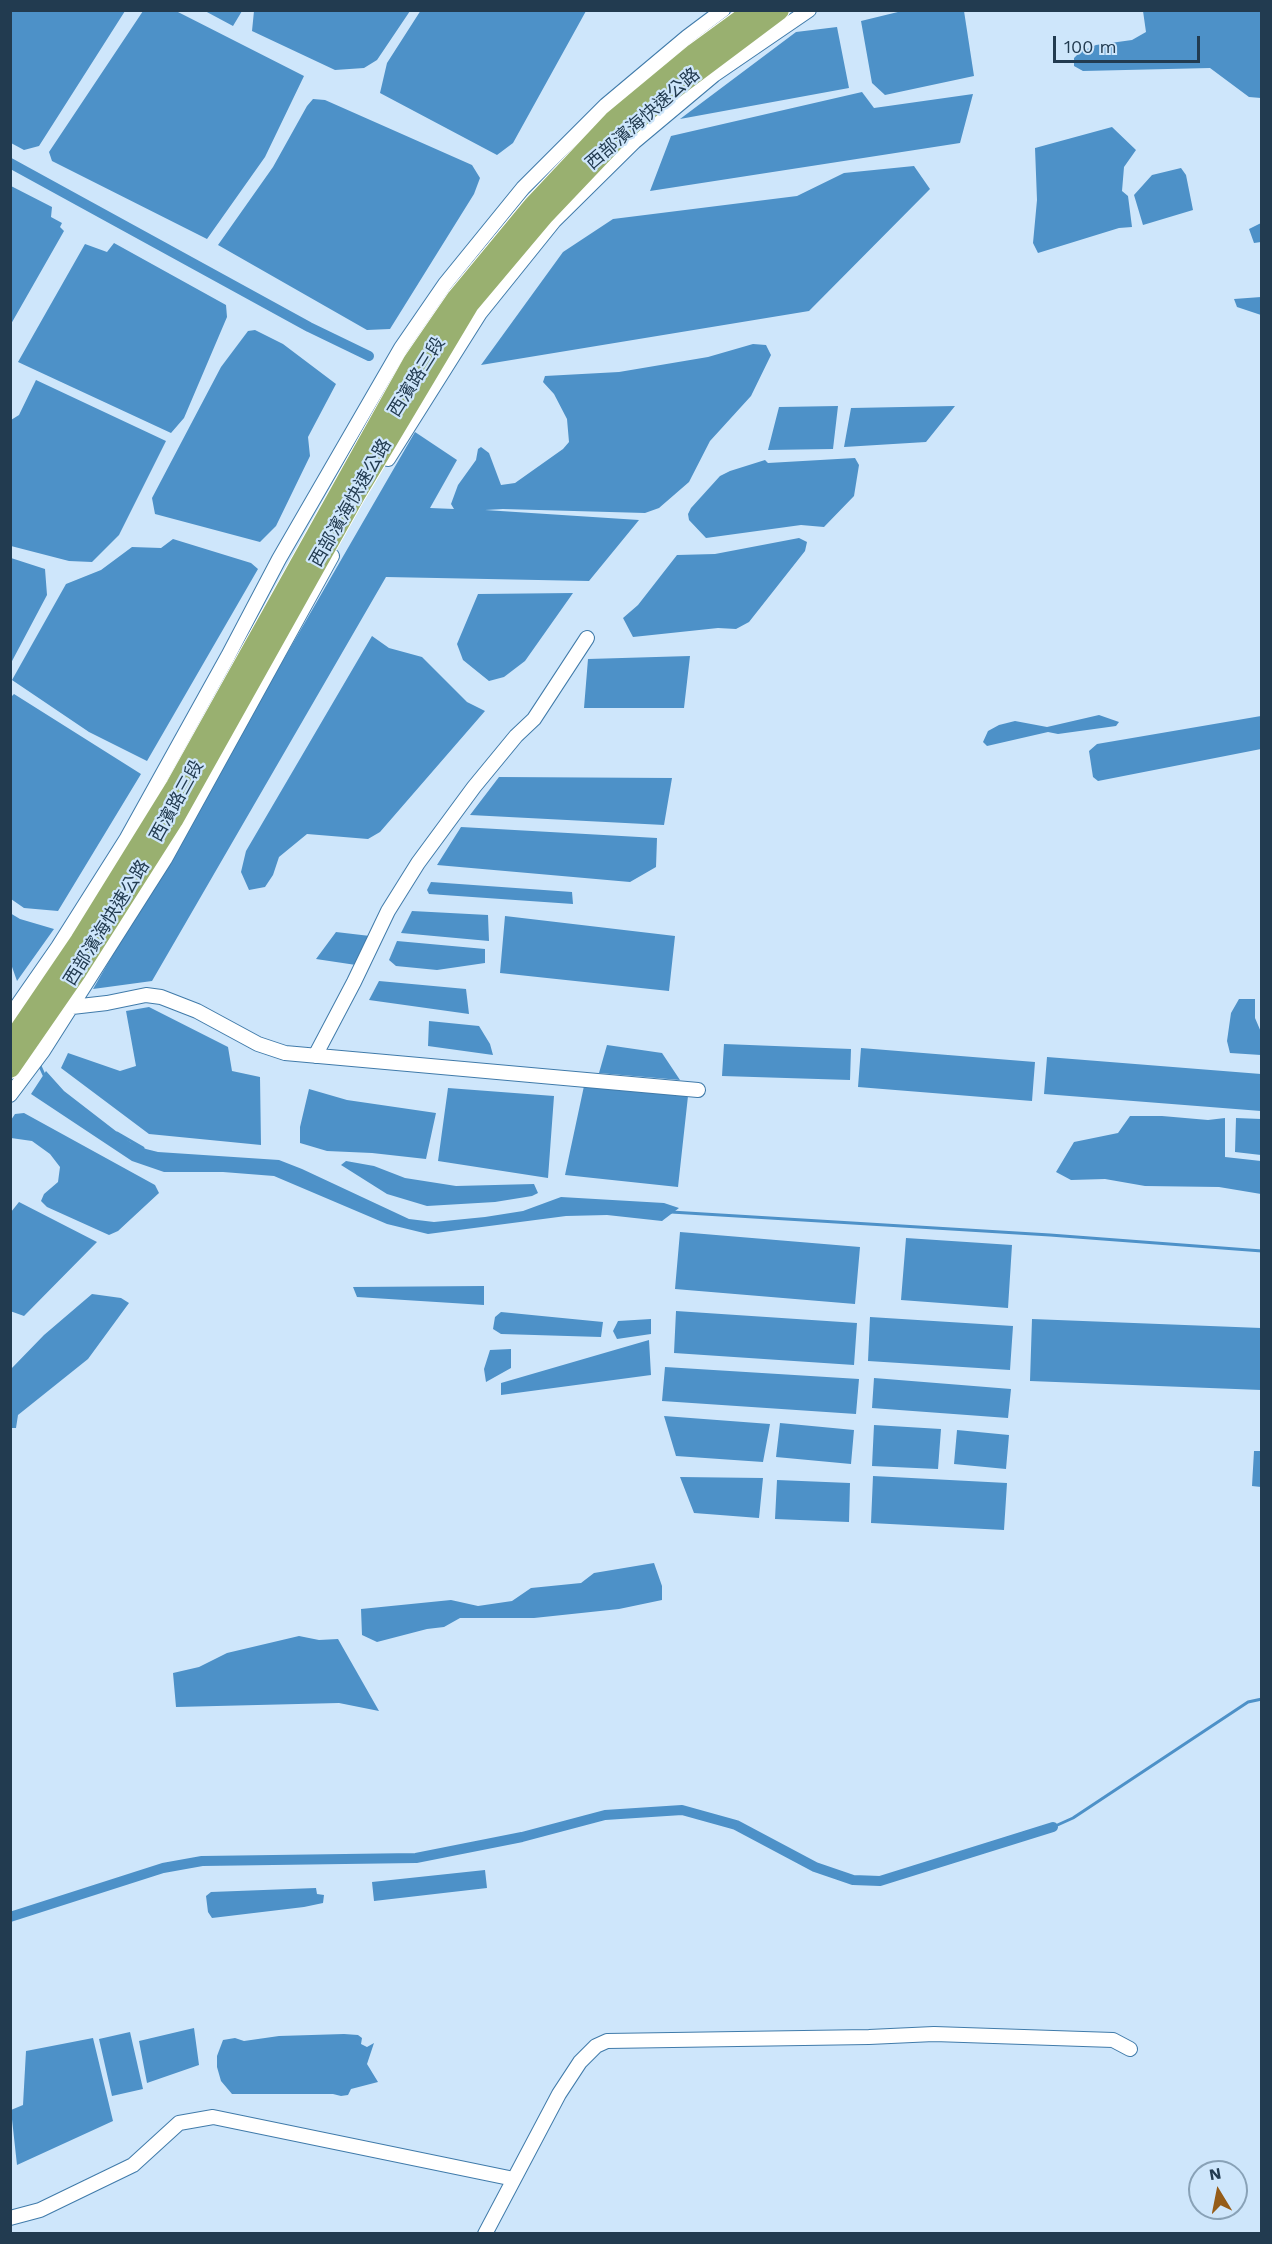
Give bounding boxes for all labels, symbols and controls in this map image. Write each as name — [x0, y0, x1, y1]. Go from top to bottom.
scale bar — [1056, 24, 1203, 62]
text: 100 m — [1064, 36, 1117, 57]
street label: 西部濱海快速公路 — [582, 64, 704, 174]
street label: 西濱路三段 — [384, 333, 450, 421]
street label: 西部濱海快速公路 — [306, 435, 396, 571]
street label: 西濱路三段 — [146, 756, 208, 846]
street label: 西部濱海快速公路 — [60, 856, 154, 990]
north arrow — [1188, 2160, 1248, 2220]
text: N — [1208, 2163, 1223, 2184]

